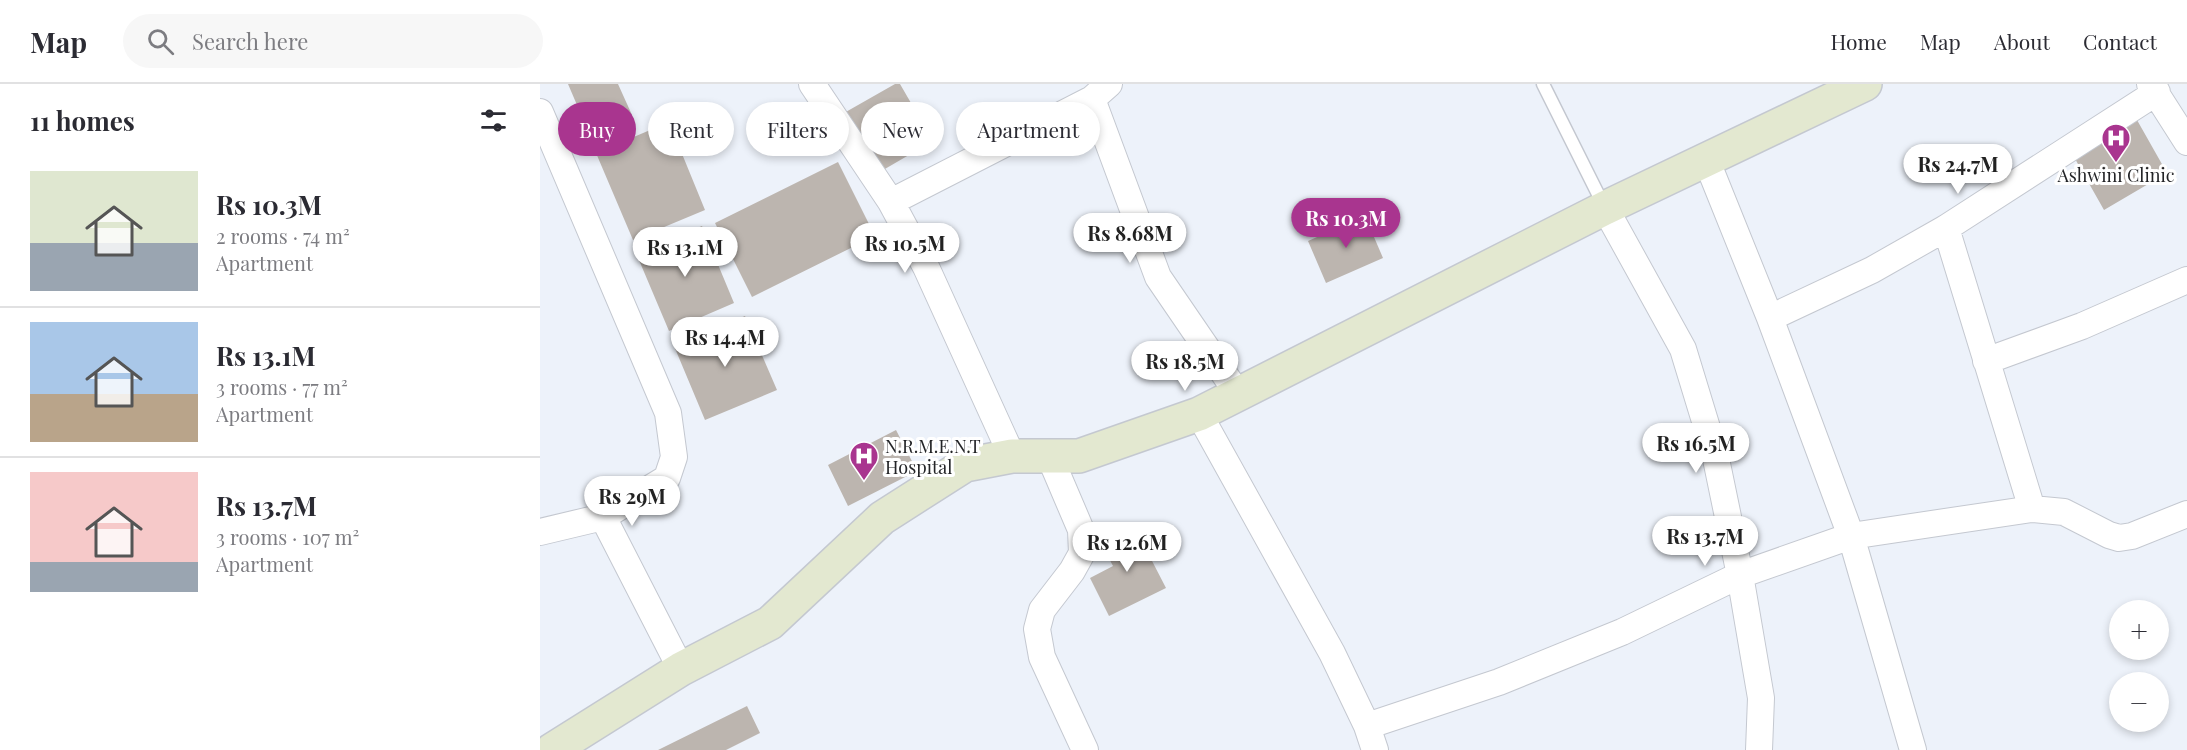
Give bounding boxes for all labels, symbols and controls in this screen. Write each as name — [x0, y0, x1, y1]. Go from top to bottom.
search box — [123, 14, 543, 68]
text: Map — [30, 23, 87, 60]
icon: search — [144, 25, 177, 58]
text: Search here — [192, 26, 308, 56]
text: Home — [1831, 27, 1887, 55]
text: Map — [1920, 27, 1961, 55]
text: About — [1994, 27, 2050, 55]
text: Contact — [2083, 27, 2157, 55]
chip: Buy — [558, 102, 636, 156]
chip: Rent — [648, 102, 734, 156]
chip: Filters — [746, 102, 849, 156]
chip: New — [861, 102, 944, 156]
chip: Apartment — [956, 102, 1100, 156]
text: 11 homes — [30, 103, 135, 138]
icon: filters — [477, 104, 510, 137]
hospital icon: Ashwini Clinic — [2100, 122, 2132, 164]
pin: Rs 24.7M — [1896, 144, 2020, 195]
text: Rs 24.7M — [1917, 150, 1999, 177]
place label: Ashwini Clinic — [2056, 163, 2175, 187]
text: Rs 10.3M — [216, 187, 322, 222]
icon: home — [78, 195, 150, 267]
pin: Rs 10.3M — [1284, 198, 1408, 249]
text: Rs 10.3M — [1305, 204, 1387, 231]
pin: Rs 8.68M — [1068, 213, 1192, 264]
text: Rs 8.68M — [1087, 219, 1173, 246]
text: 2 rooms · 74 m² — [216, 222, 350, 249]
pin: Rs 10.5M — [843, 223, 967, 274]
pin: Rs 13.1M — [623, 227, 747, 278]
text: Rs 10.5M — [864, 229, 946, 256]
text: Rs 13.1M — [647, 233, 723, 260]
text: Apartment — [216, 249, 313, 276]
pin: Rs 14.4M — [663, 317, 787, 368]
text: Rs 14.4M — [685, 323, 765, 350]
text: Rs 13.1M — [216, 338, 316, 373]
pin: Rs 18.5M — [1123, 341, 1247, 392]
icon: home — [78, 346, 150, 418]
text: Rs 18.5M — [1145, 347, 1225, 374]
text: 3 rooms · 77 m² — [216, 373, 348, 400]
text: Apartment — [216, 400, 313, 427]
pin: Rs 16.5M — [1634, 423, 1758, 474]
text: Rs 16.5M — [1656, 429, 1736, 456]
place label: N.R.M.E.N.T Hospital — [885, 434, 981, 479]
hospital icon: N.R.M.E.N.T Hospital — [848, 440, 880, 482]
pin: Rs 29M — [583, 476, 681, 527]
text: Rs 29M — [598, 482, 666, 509]
text: Rs 13.7M — [216, 488, 317, 523]
icon: home — [78, 496, 150, 568]
pin: Rs 13.7M — [1643, 516, 1767, 567]
pin: Rs 12.6M — [1065, 522, 1189, 573]
text: Rs 13.7M — [1666, 522, 1744, 549]
text: 3 rooms · 107 m² — [216, 523, 359, 550]
text: Rs 12.6M — [1086, 528, 1168, 555]
text: Apartment — [216, 550, 313, 577]
map controls — [2109, 600, 2169, 732]
button: + — [2109, 600, 2169, 660]
button: − — [2109, 672, 2169, 732]

